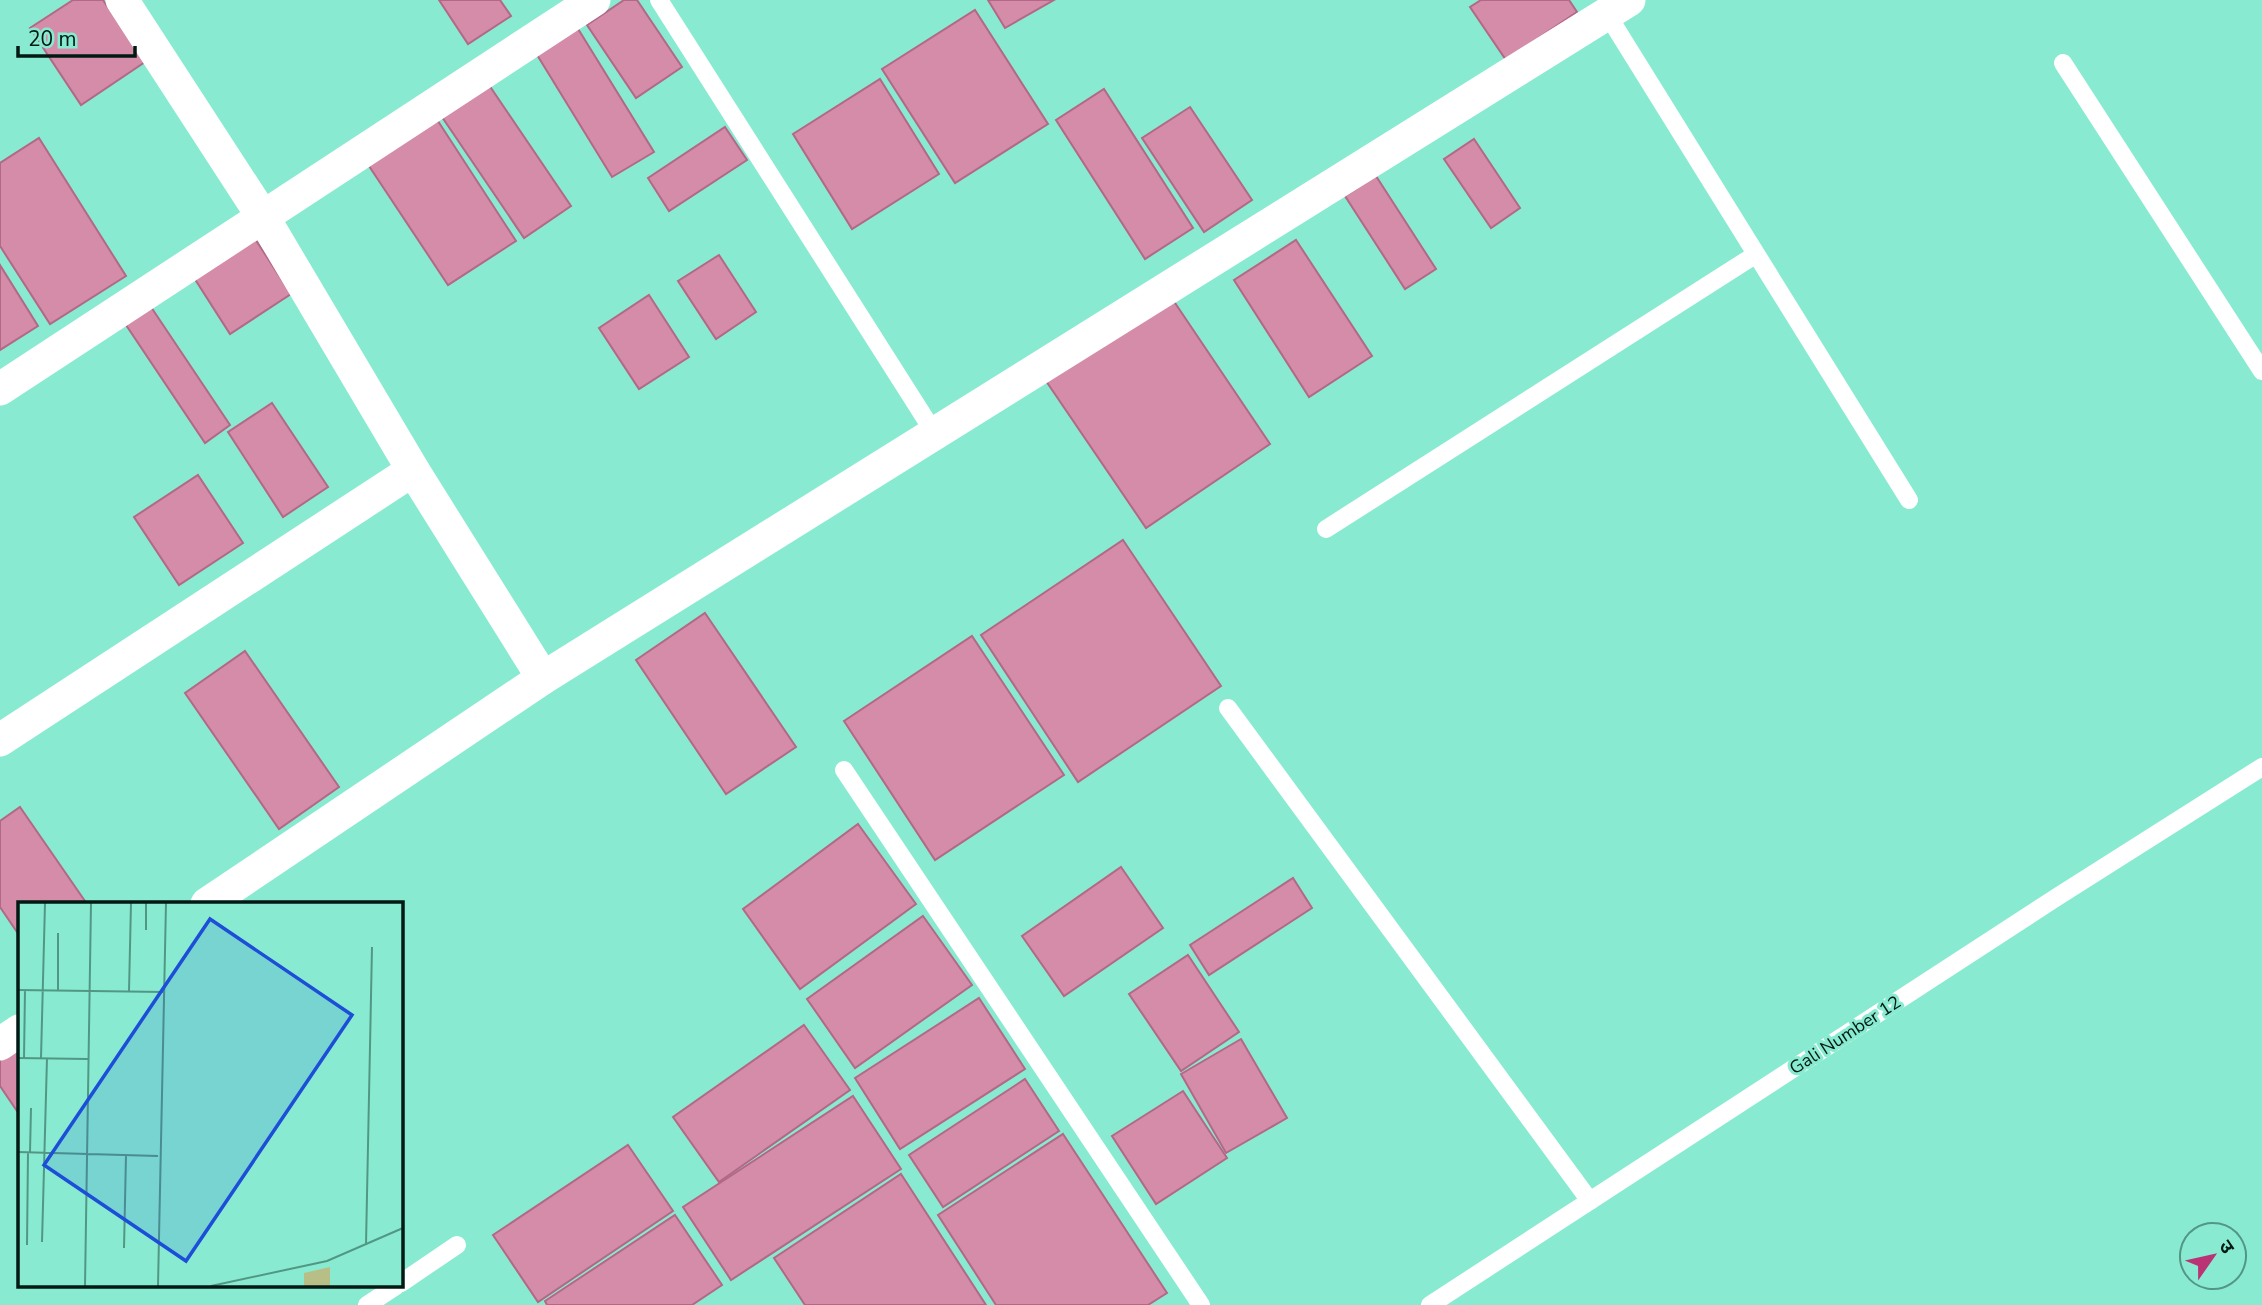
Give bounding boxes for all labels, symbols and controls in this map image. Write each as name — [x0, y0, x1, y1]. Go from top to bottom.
scale bar — [18, 14, 135, 58]
text: 20 m — [28, 25, 77, 53]
inset map — [18, 902, 402, 1288]
street label: Gali Number 12 — [1785, 990, 1905, 1080]
north arrow — [2178, 1221, 2248, 1291]
text: उ — [2212, 1235, 2241, 1260]

